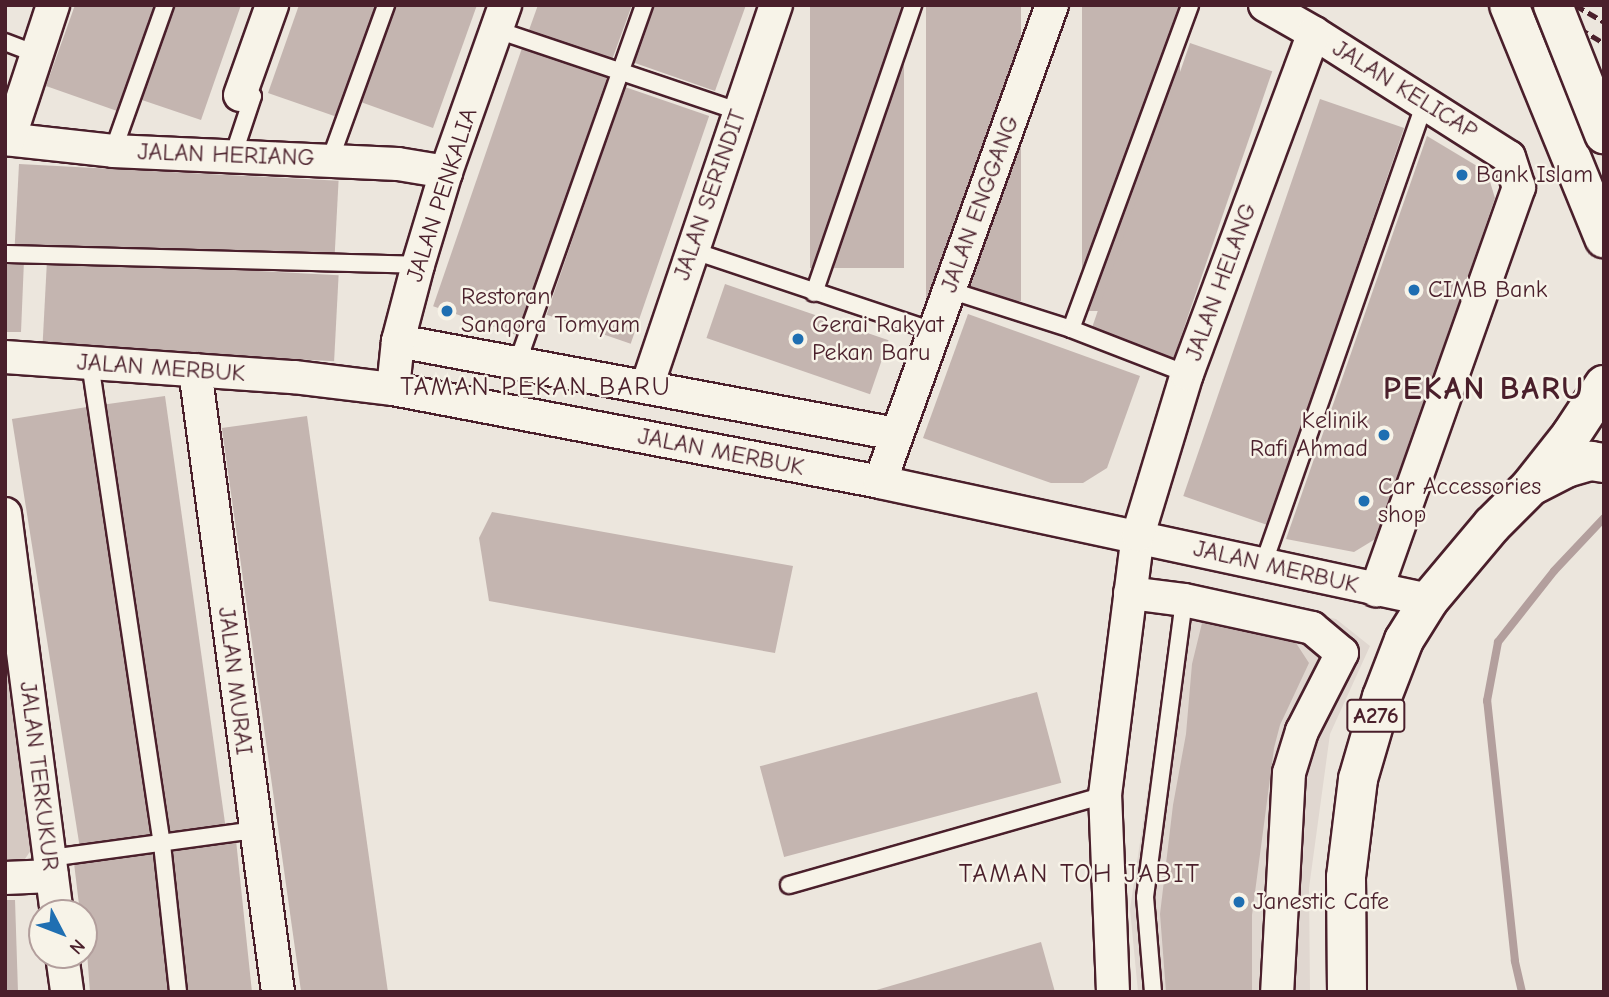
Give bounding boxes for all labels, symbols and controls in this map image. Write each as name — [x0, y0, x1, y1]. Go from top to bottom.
street label: JALAN KELICAP — [1327, 34, 1483, 146]
street label: JALAN PENKALIA — [400, 104, 484, 286]
street label: JALAN SERINDIT — [667, 106, 753, 284]
street label: JALAN ENGGANG — [935, 112, 1025, 296]
street label: JALAN HERIANG — [137, 138, 315, 172]
place label: Bank Islam — [1476, 161, 1593, 189]
marker: Bank Islam — [1454, 167, 1470, 183]
street label: JALAN HELANG — [1179, 199, 1263, 365]
place label: CIMB Bank — [1428, 276, 1547, 304]
marker: CIMB Bank — [1406, 282, 1422, 298]
place label: Restoran Sanqora Tomyam — [461, 283, 640, 339]
marker: Restoran Sanqora Tomyam — [439, 303, 455, 319]
place label: Gerai Rakyat Pekan Baru — [812, 311, 944, 367]
marker: Gerai Rakyat Pekan Baru — [790, 331, 806, 347]
street label: JALAN MERBUK — [76, 348, 246, 388]
district label: PEKAN BARU — [1384, 370, 1584, 408]
district label: TAMAN PEKAN BARU — [402, 372, 670, 404]
place label: Kelinik Rafi Ahmad — [1250, 407, 1368, 463]
street label: JALAN MERBUK — [636, 422, 806, 482]
marker: Kelinik Rafi Ahmad — [1374, 425, 1394, 445]
place label: Car Accessories shop — [1378, 473, 1541, 529]
marker: Car Accessories shop — [1356, 493, 1372, 509]
street label: JALAN MERBUK — [1191, 534, 1361, 600]
street label: JALAN MURAI — [212, 605, 258, 757]
street label: JALAN TERKUKUR — [13, 680, 65, 872]
road number: A276 — [1346, 696, 1406, 736]
district label: TAMAN TOH JABIT — [961, 859, 1199, 891]
place label: Janestic Cafe — [1253, 888, 1389, 916]
marker: Janestic Cafe — [1231, 894, 1247, 910]
north arrow — [28, 899, 98, 969]
text: N — [65, 935, 89, 959]

